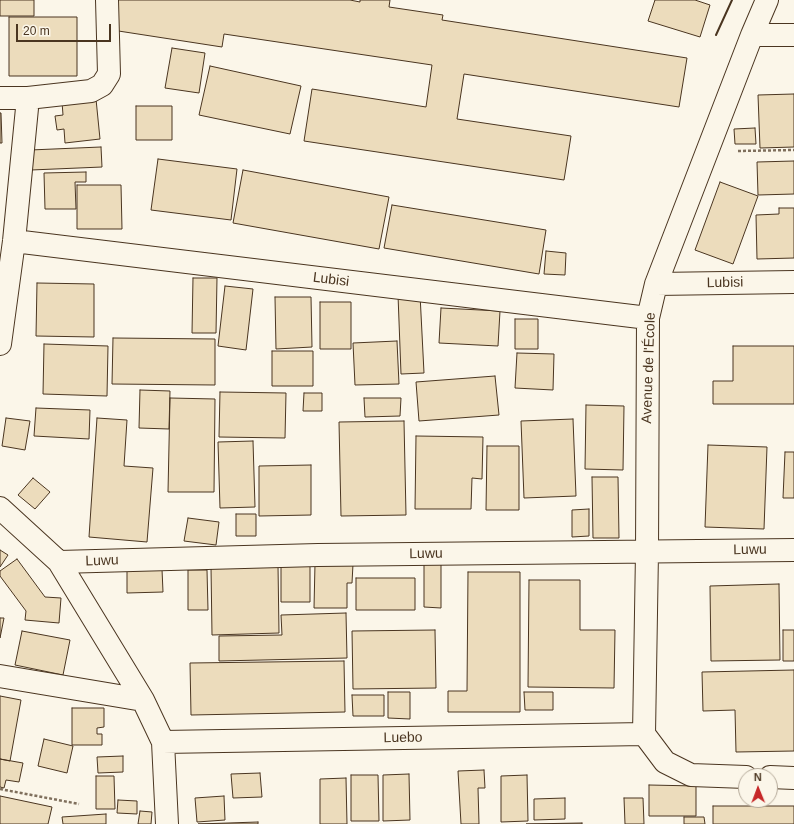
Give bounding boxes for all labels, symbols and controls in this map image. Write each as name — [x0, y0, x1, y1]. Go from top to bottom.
scale bar — [18, 16, 113, 42]
text: 20 m — [23, 24, 50, 38]
street label: Lubisi — [312, 269, 350, 291]
street label: Lubisi — [707, 274, 743, 292]
street label: Avenue de l'École — [639, 312, 659, 424]
street label: Luwu — [733, 541, 767, 559]
street label: Luwu — [409, 545, 443, 563]
street label: Luwu — [85, 552, 119, 570]
street label: Luebo — [383, 729, 423, 747]
north arrow — [738, 768, 778, 808]
text: N — [754, 771, 762, 783]

